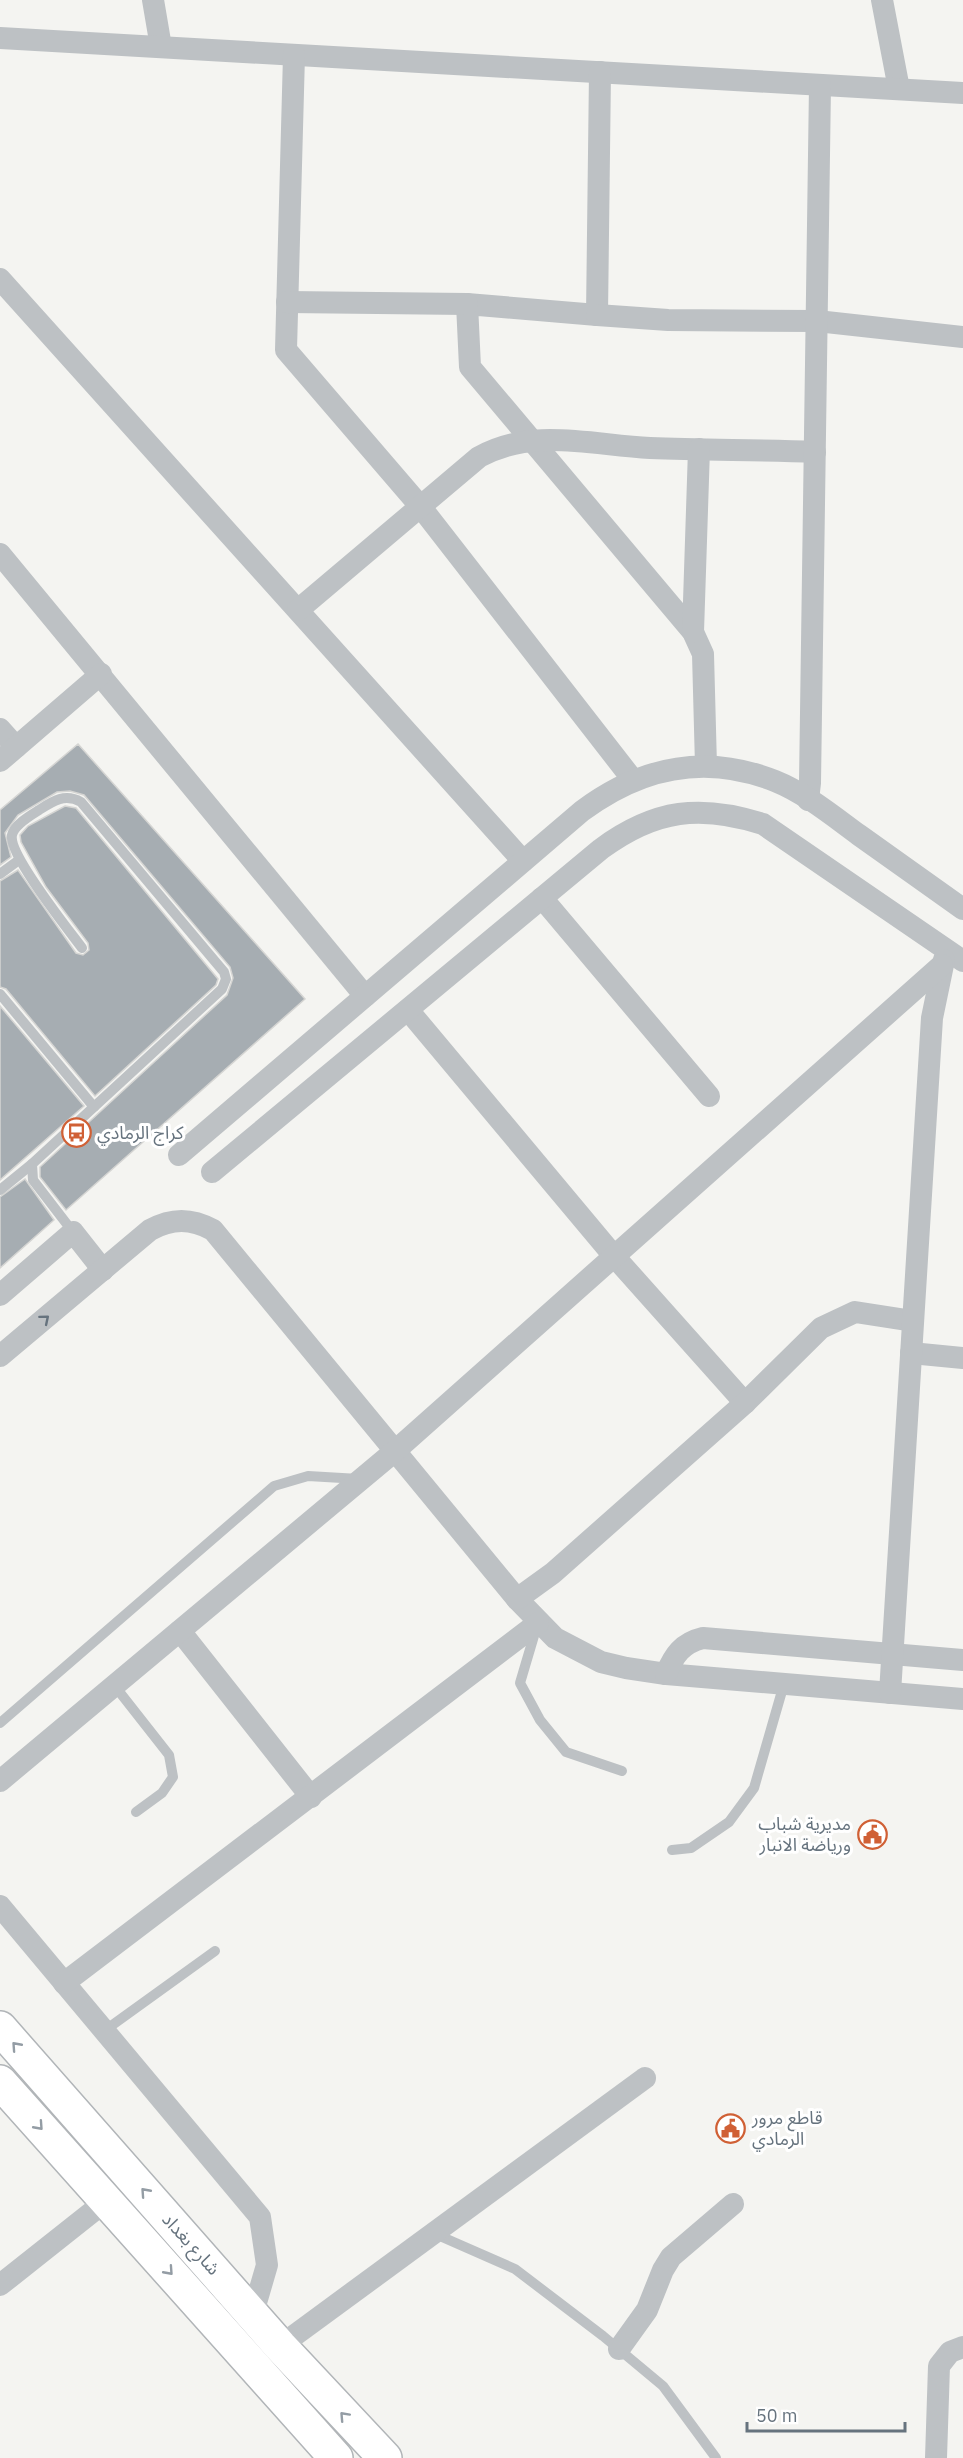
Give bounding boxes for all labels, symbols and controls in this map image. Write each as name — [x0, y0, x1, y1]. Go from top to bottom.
bus stop icon: كراج الرمادي — [60, 1117, 92, 1149]
place label: كراج الرمادي — [97, 1121, 184, 1146]
one-way arrow — [38, 1315, 49, 1326]
place label: مديرية شباب ورياضة الانبار — [758, 1812, 851, 1856]
public building icon: مديرية شباب ورياضة الانبار — [856, 1818, 888, 1850]
one-way arrow — [12, 2042, 23, 2053]
place label: قاطع مرور الرمادي — [751, 2106, 823, 2152]
public building icon: قاطع مرور الرمادي — [715, 2112, 747, 2144]
one-way arrow — [32, 2119, 43, 2130]
one-way arrow — [141, 2188, 152, 2199]
street label: شارع بغداد — [155, 2208, 225, 2282]
one-way arrow — [162, 2264, 173, 2275]
scale bar — [747, 2395, 904, 2433]
text: 50 m — [756, 2404, 798, 2427]
one-way arrow — [340, 2413, 351, 2423]

